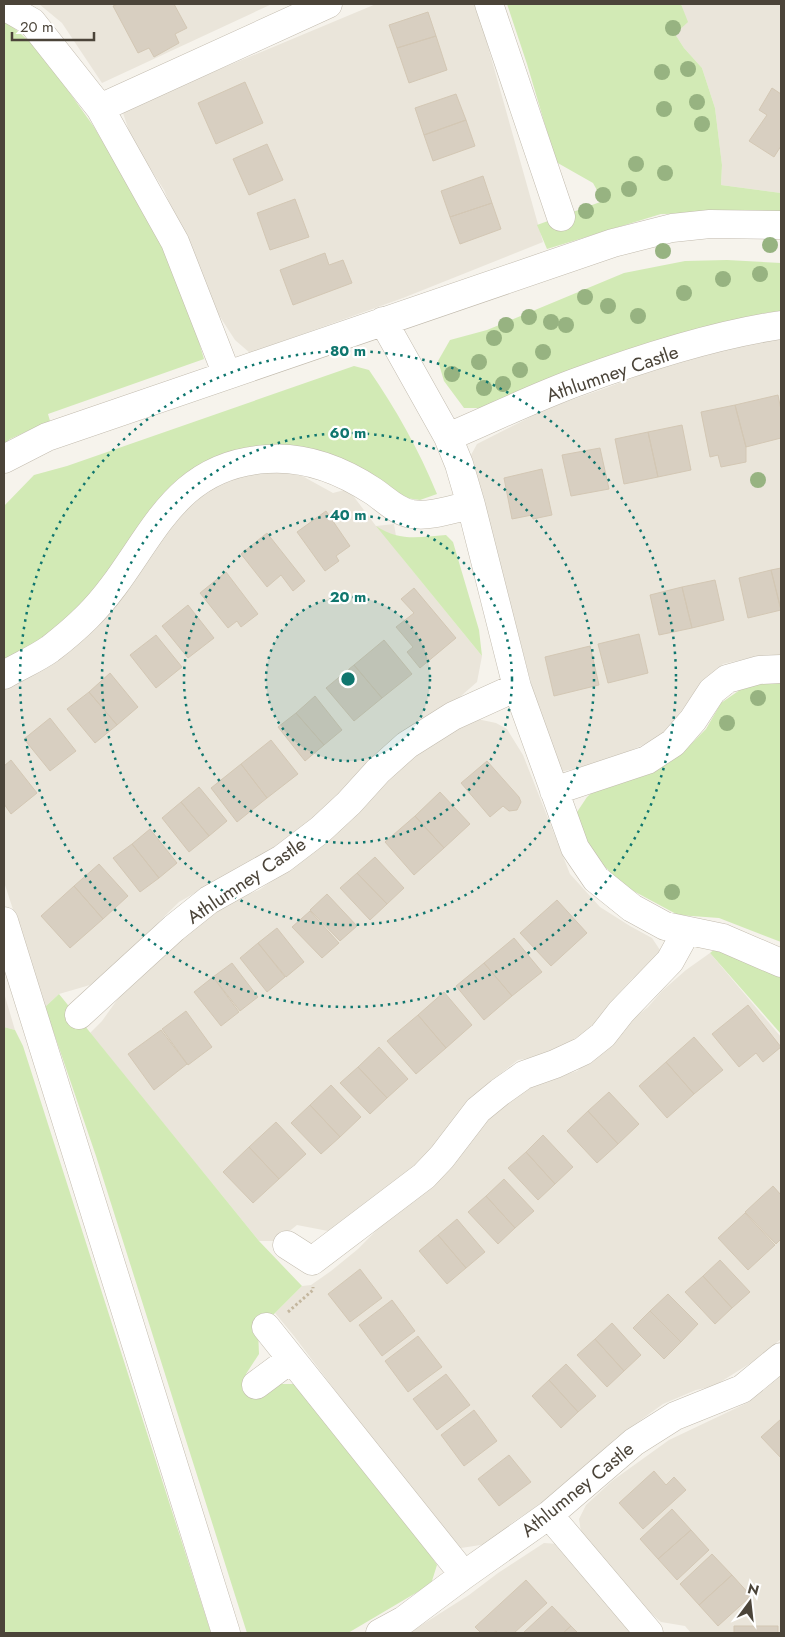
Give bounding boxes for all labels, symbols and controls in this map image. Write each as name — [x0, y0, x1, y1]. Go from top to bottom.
scale bar — [12, 10, 95, 42]
text: 20 m — [20, 16, 54, 38]
street label: Athlumney Castle — [542, 338, 682, 409]
text: 80 m — [330, 340, 366, 362]
text: 60 m — [330, 422, 366, 444]
text: 40 m — [329, 504, 367, 526]
text: 20 m — [330, 586, 366, 608]
centre of rings — [339, 670, 357, 688]
street label: Athlumney Castle — [181, 830, 311, 930]
street label: Athlumney Castle — [515, 1435, 640, 1543]
north arrow — [725, 1577, 775, 1627]
text: N — [745, 1578, 761, 1601]

